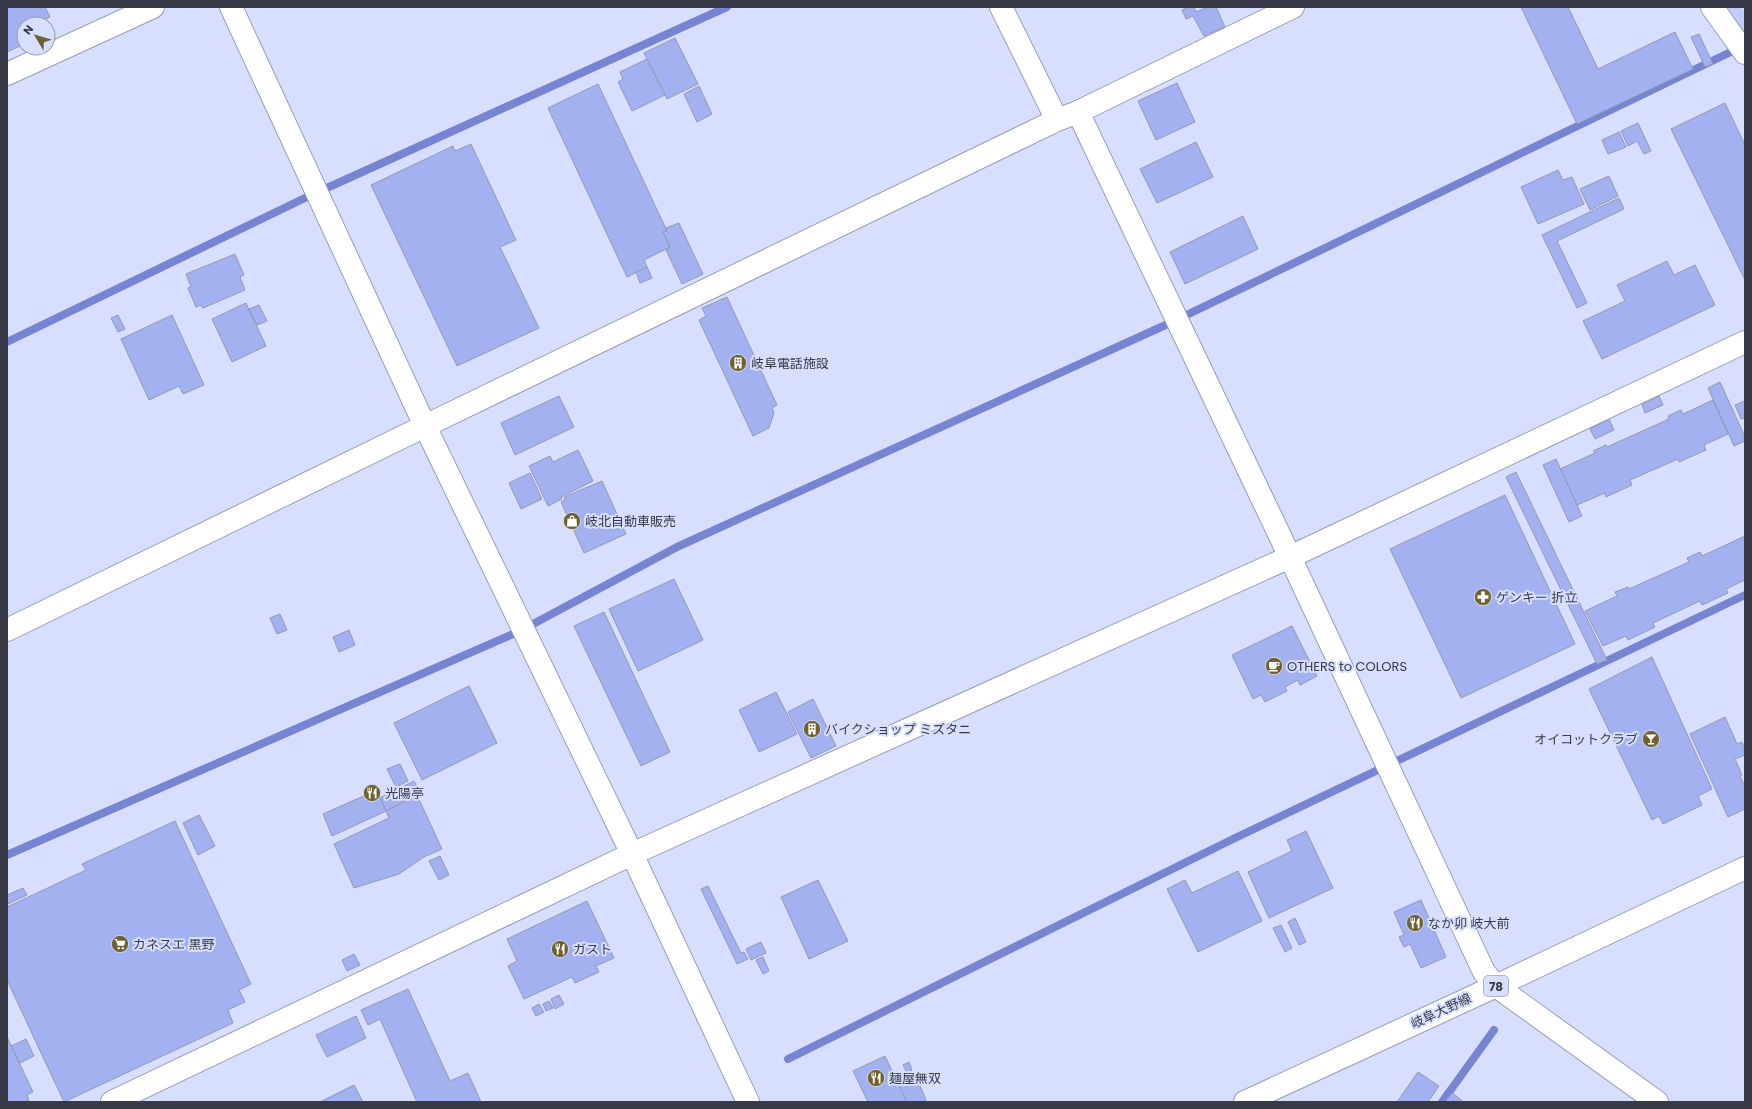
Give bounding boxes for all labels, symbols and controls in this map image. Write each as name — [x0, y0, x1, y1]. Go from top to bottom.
north arrow — [16, 16, 56, 56]
text: N — [19, 22, 37, 38]
building icon: 岐阜電話施設 — [728, 353, 748, 373]
place label: 岐阜電話施設 — [751, 354, 829, 373]
shop icon: 岐北自動車販売 — [562, 511, 582, 531]
place label: 岐北自動車販売 — [585, 512, 676, 531]
pharmacy icon: ゲンキー 折立 — [1473, 587, 1493, 607]
place label: ゲンキー 折立 — [1496, 588, 1577, 607]
cafe icon: OTHERS to COLORS — [1264, 656, 1284, 676]
place label: OTHERS to COLORS — [1287, 657, 1407, 676]
building icon: バイクショップ ミズタニ — [802, 719, 822, 739]
place label: バイクショップ ミズタニ — [825, 720, 971, 739]
bar icon: オイコットクラブ — [1641, 729, 1661, 749]
place label: オイコットクラブ — [1534, 730, 1638, 749]
restaurant icon: 光陽亭 — [362, 783, 382, 803]
place label: 光陽亭 — [385, 784, 424, 803]
restaurant icon: なか卯 岐大前 — [1405, 913, 1425, 933]
place label: なか卯 岐大前 — [1428, 914, 1509, 933]
supermarket icon: カネスエ 黒野 — [110, 934, 130, 954]
place label: カネスエ 黒野 — [133, 935, 214, 954]
restaurant icon: ガスト — [550, 939, 570, 959]
place label: ガスト — [573, 940, 612, 959]
road number: 78 — [1484, 976, 1508, 996]
street label: 岐阜大野線 — [1408, 989, 1474, 1033]
restaurant icon: 麺屋無双 — [866, 1068, 886, 1088]
place label: 麺屋無双 — [889, 1069, 941, 1088]

